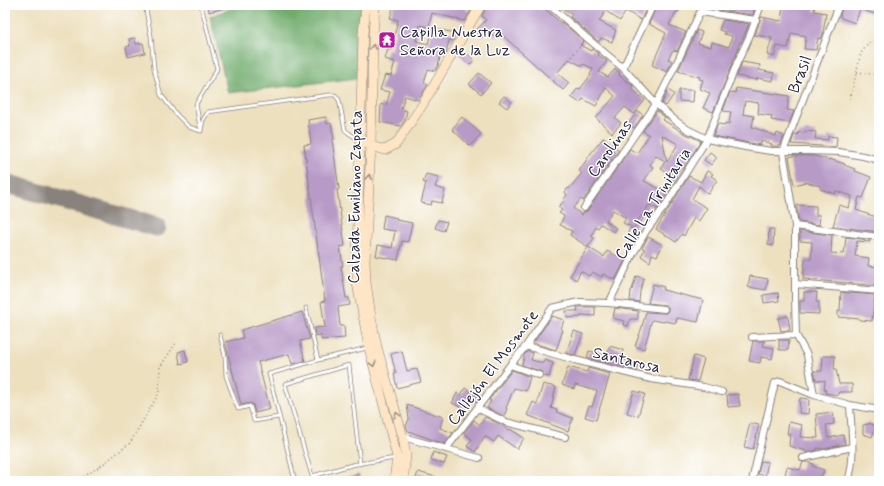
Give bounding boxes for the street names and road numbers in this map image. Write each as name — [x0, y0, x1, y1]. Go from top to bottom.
street label: Brasil — [784, 53, 817, 96]
street label: Calzada Emiliano Zapata — [343, 110, 368, 284]
street label: Carolinas — [583, 116, 638, 182]
street label: Calle La Trinitaria — [610, 144, 696, 264]
street label: Callejón El Mosmote — [443, 306, 544, 430]
street label: Santarosa — [591, 342, 663, 378]

